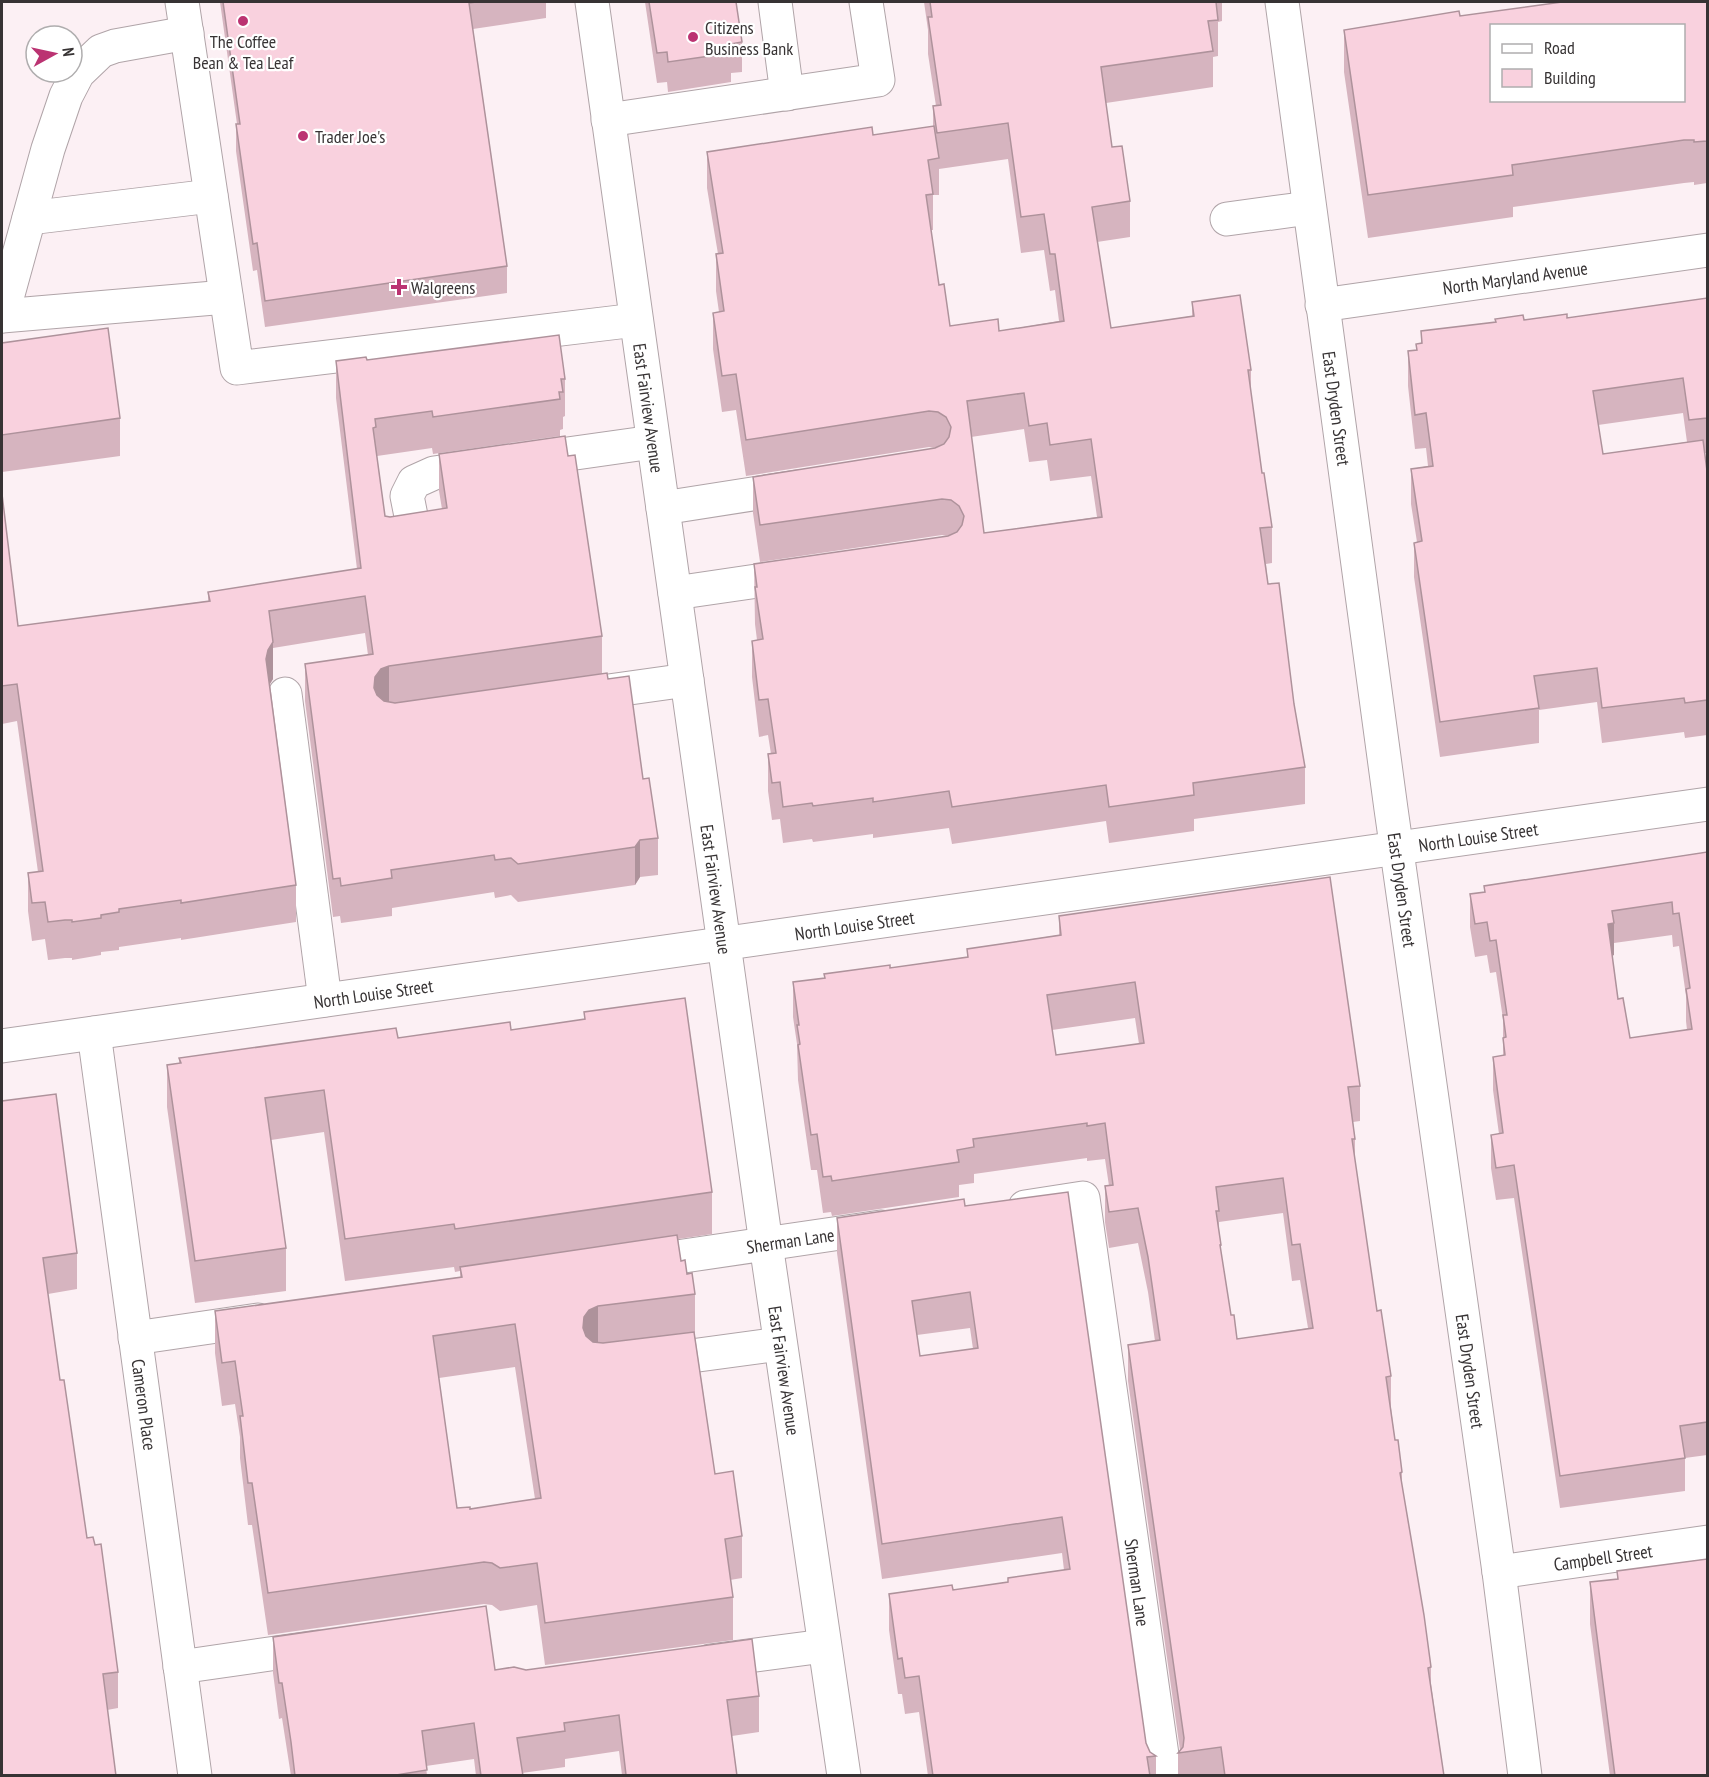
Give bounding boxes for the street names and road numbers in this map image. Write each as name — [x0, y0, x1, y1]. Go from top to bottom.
street label: North Maryland Avenue — [1441, 256, 1589, 299]
street label: East Fairview Avenue — [628, 342, 669, 474]
street label: East Dryden Street — [1318, 350, 1356, 467]
street label: North Louise Street — [1417, 817, 1539, 856]
street label: East Fairview Avenue — [696, 823, 737, 956]
street label: East Dryden Street — [1383, 831, 1422, 949]
street label: North Louise Street — [793, 905, 916, 945]
street label: North Louise Street — [312, 973, 435, 1013]
street label: Sherman Lane — [745, 1223, 836, 1258]
street label: East Fairview Avenue — [764, 1304, 805, 1437]
street label: East Dryden Street — [1451, 1312, 1490, 1430]
street label: Cameron Place — [127, 1357, 162, 1452]
street label: Sherman Lane — [1120, 1537, 1155, 1628]
street label: Campbell Street — [1552, 1539, 1654, 1576]

